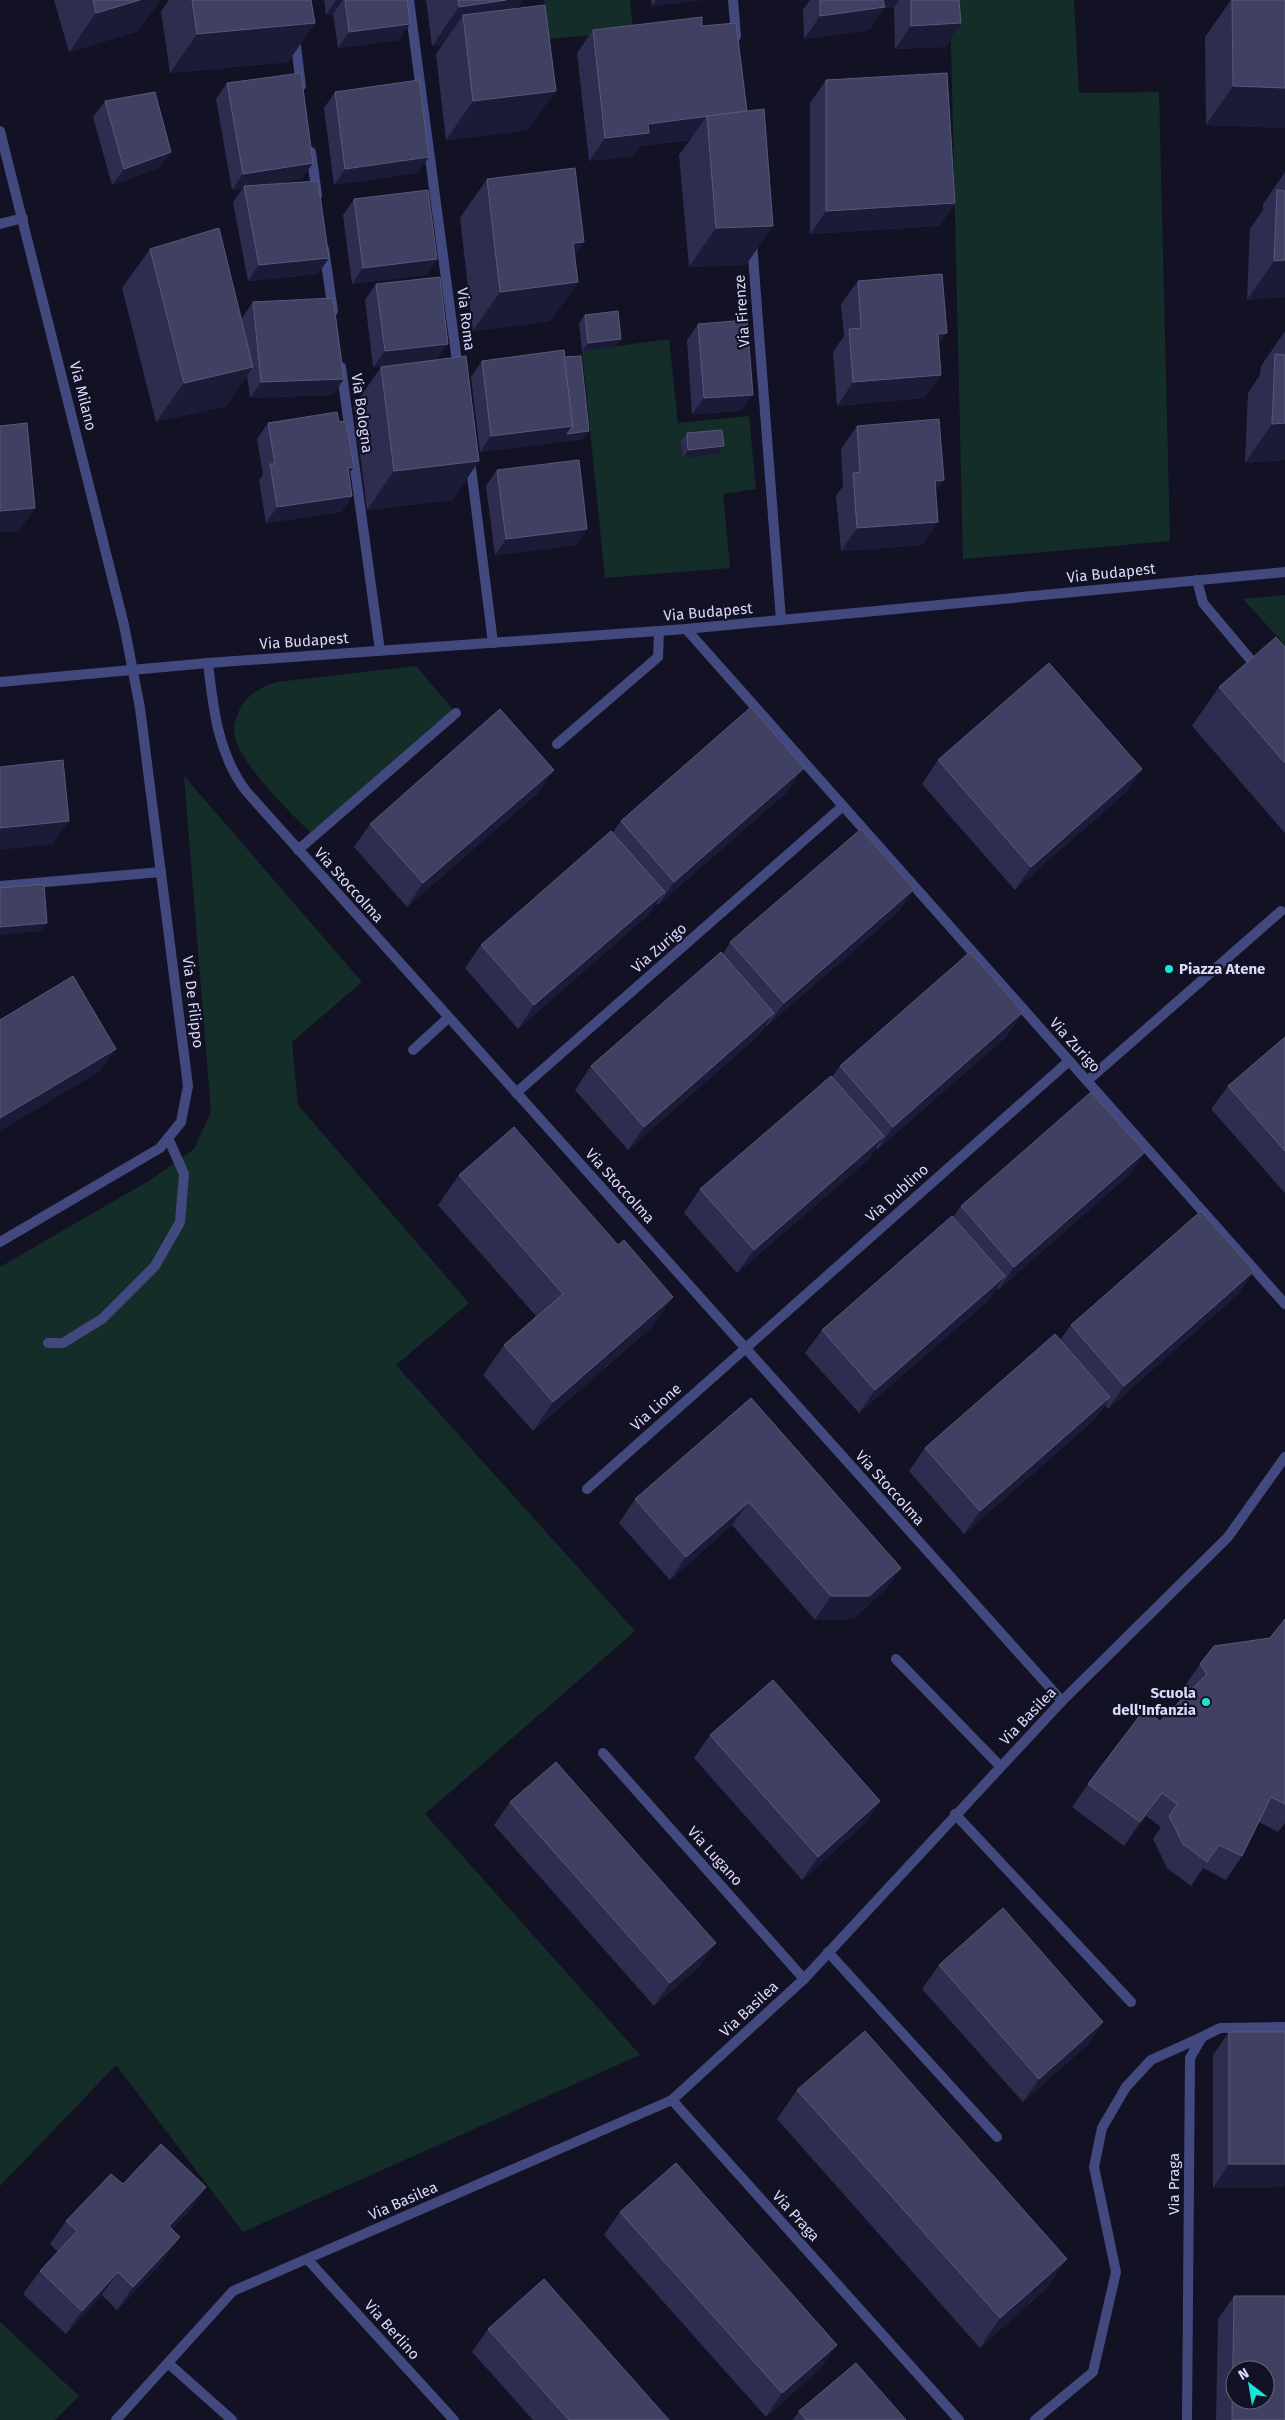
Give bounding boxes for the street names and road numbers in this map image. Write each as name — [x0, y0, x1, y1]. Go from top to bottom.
street label: Via Firenze — [730, 274, 754, 348]
street label: Via Roma — [453, 286, 479, 352]
street label: Via Milano — [66, 360, 100, 432]
street label: Via Bologna — [347, 372, 377, 454]
street label: Via Budapest — [1066, 559, 1157, 587]
street label: Via Budapest — [663, 599, 754, 625]
street label: Via Budapest — [259, 629, 350, 653]
street label: Via Stoccolma — [311, 844, 387, 926]
street label: Via Zurigo — [628, 919, 690, 977]
street label: Via De Filippo — [178, 955, 208, 1049]
street label: Via Zurigo — [1046, 1014, 1104, 1076]
street label: Via Stoccolma — [582, 1145, 658, 1227]
street label: Via Dublino — [862, 1160, 932, 1226]
street label: Via Lione — [627, 1380, 685, 1434]
street label: Via Stoccolma — [852, 1447, 928, 1529]
street label: Via Basilea — [996, 1683, 1060, 1749]
street label: Via Lugano — [684, 1823, 746, 1889]
street label: Via Basilea — [716, 1977, 782, 2041]
street label: Via Praga — [1165, 2153, 1183, 2215]
street label: Via Basilea — [366, 2178, 440, 2224]
street label: Via Praga — [769, 2187, 823, 2245]
street label: Via Berlino — [361, 2296, 423, 2364]

